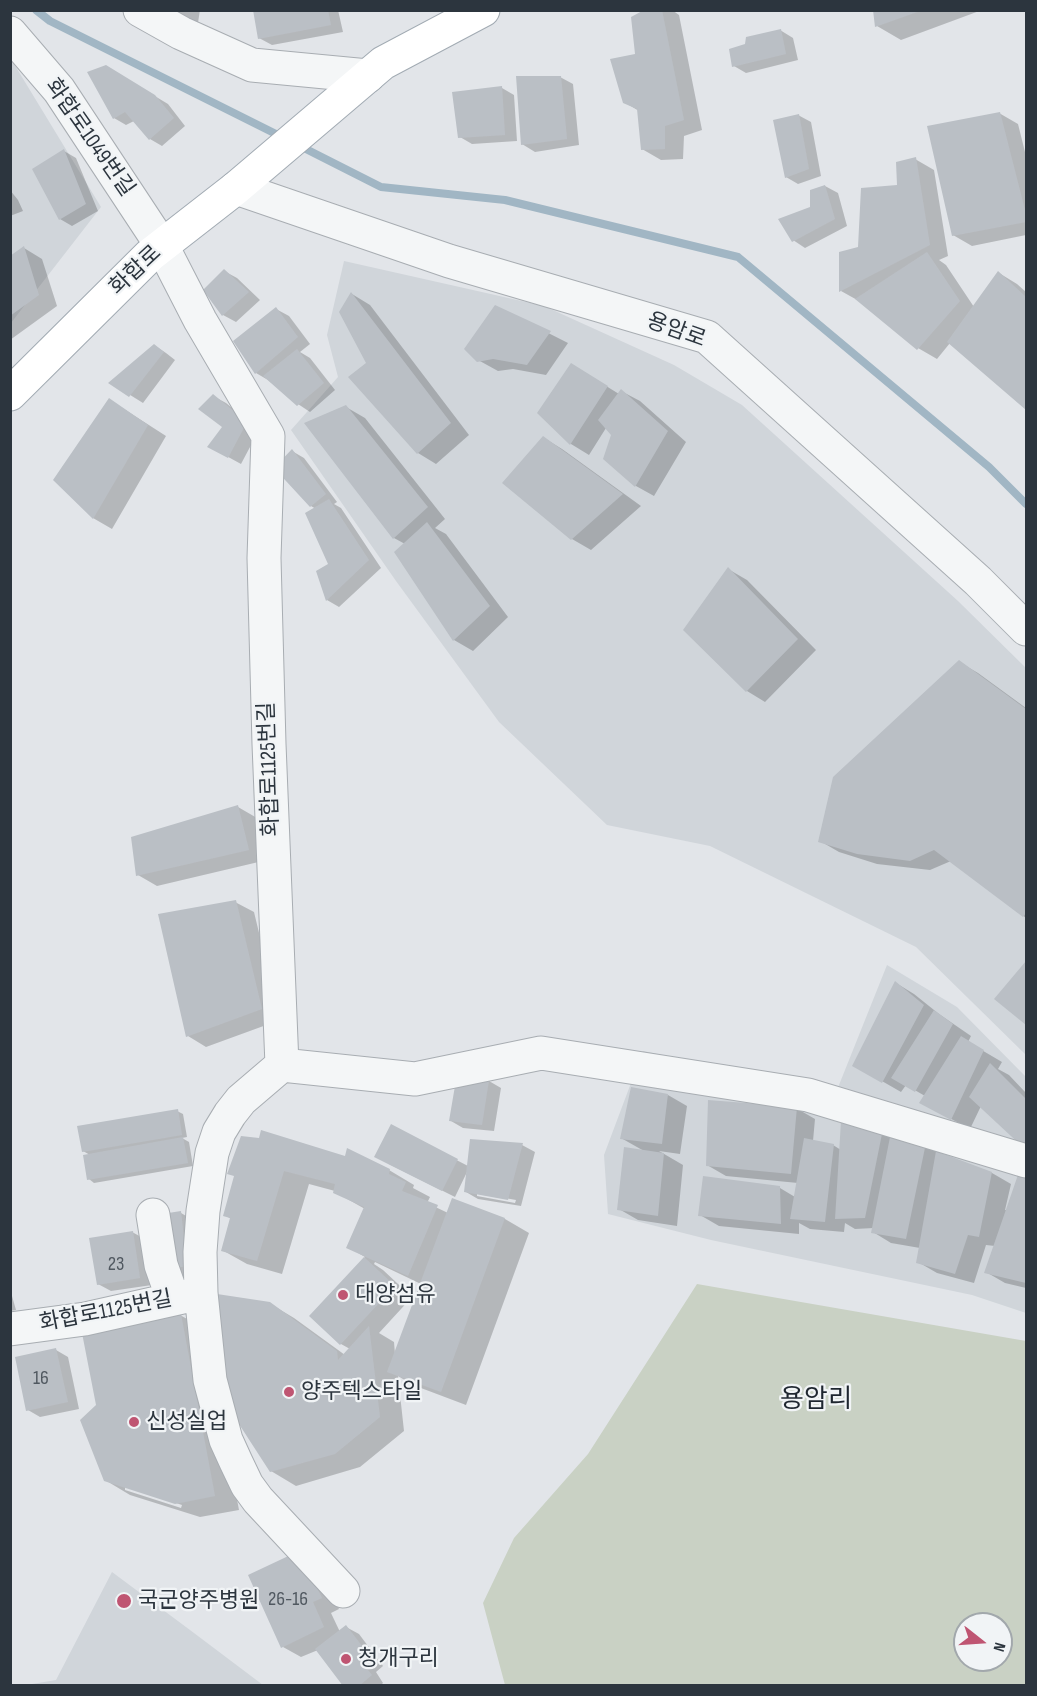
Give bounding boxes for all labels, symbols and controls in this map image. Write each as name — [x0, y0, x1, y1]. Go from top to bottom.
street label: 화합로1049번길 — [39, 74, 139, 202]
street label: 화합로 — [105, 241, 167, 301]
street label: 용암로 — [643, 308, 709, 354]
street label: 화합로1125번길 — [254, 701, 286, 837]
house number: 23 — [108, 1253, 124, 1277]
place label: 대양섬유 — [355, 1282, 436, 1308]
street label: 화합로1125번길 — [37, 1286, 175, 1338]
marker: 대양섬유 — [336, 1288, 350, 1302]
house number: 16 — [33, 1367, 49, 1391]
place label: 양주텍스타일 — [301, 1379, 422, 1405]
district label: 용암리 — [780, 1384, 852, 1416]
marker: 양주텍스타일 — [282, 1385, 296, 1399]
place label: 신성실업 — [146, 1409, 227, 1435]
marker: 신성실업 — [127, 1415, 141, 1429]
place label: 국군양주병원 — [138, 1588, 259, 1614]
house number: 26-16 — [268, 1588, 308, 1612]
marker: 국군양주병원 — [115, 1592, 133, 1610]
north arrow — [953, 1612, 1013, 1672]
text: N — [988, 1640, 1009, 1654]
place label: 청개구리 — [358, 1646, 439, 1672]
marker: 청개구리 — [339, 1652, 353, 1666]

